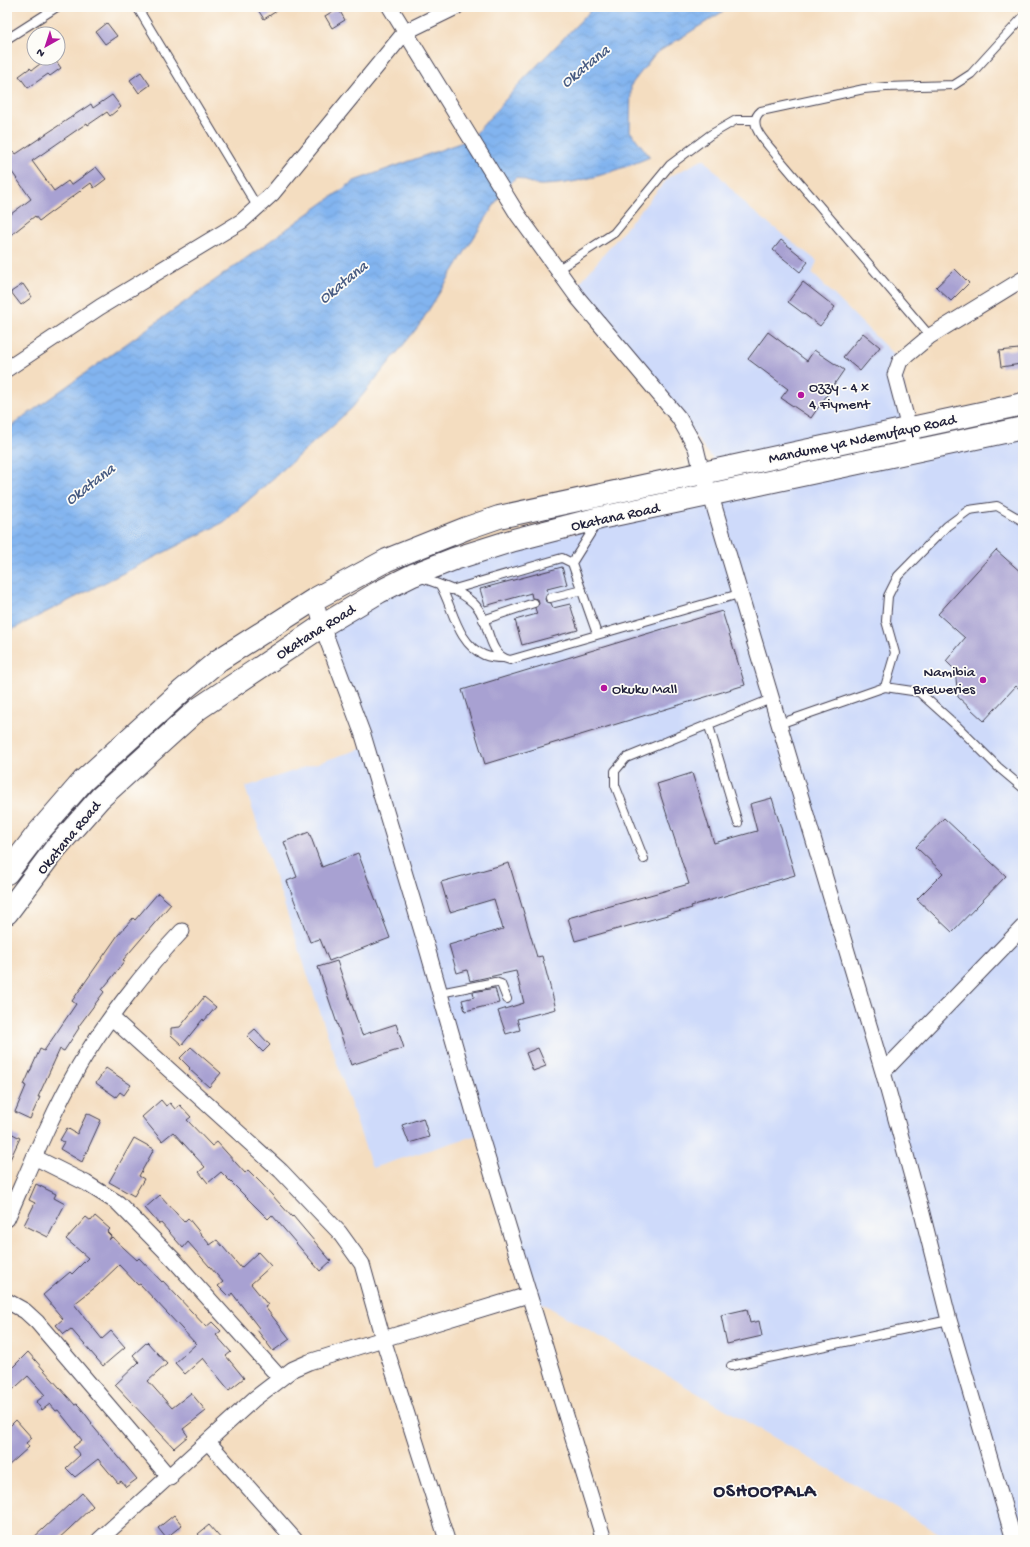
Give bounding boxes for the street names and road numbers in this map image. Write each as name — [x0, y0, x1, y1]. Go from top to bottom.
street label: Mandume ya Ndemufayo Road — [767, 411, 959, 469]
street label: Okatana Road — [569, 500, 663, 536]
street label: Okatana Road — [273, 601, 360, 664]
street label: Okatana Road — [34, 797, 106, 879]

